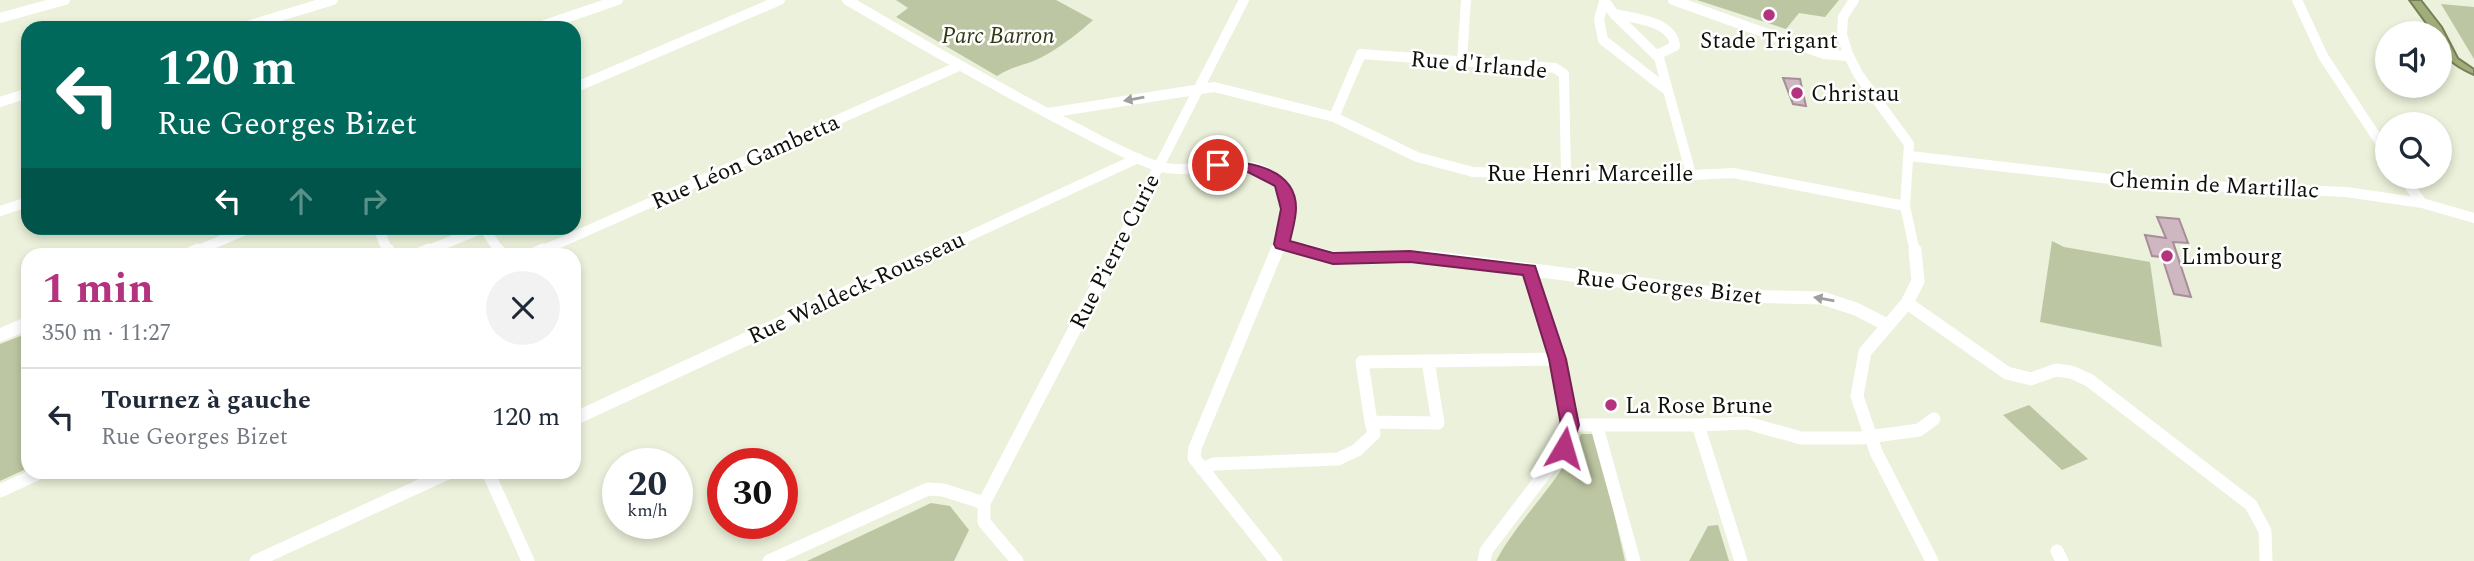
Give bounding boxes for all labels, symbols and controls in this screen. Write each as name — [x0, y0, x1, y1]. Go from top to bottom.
marker: Stade Trigant — [1761, 7, 1777, 23]
park label: Parc Barron — [941, 19, 1055, 54]
map controls — [2375, 21, 2452, 189]
button: sound — [2375, 21, 2452, 98]
place label: Stade Trigant — [1700, 24, 1838, 59]
text: 120 m — [157, 32, 296, 107]
street label: Rue d'Irlande — [1409, 42, 1549, 89]
icon: left — [42, 49, 133, 140]
place label: Christau — [1811, 77, 1900, 112]
marker: Christau — [1789, 85, 1805, 101]
one-way arrow — [1123, 94, 1145, 105]
text: Rue Georges Bizet — [157, 100, 417, 149]
street label: Rue Léon Gambetta — [646, 105, 845, 220]
button: search — [2375, 112, 2452, 189]
pin — [1188, 135, 1248, 195]
icon: arrive — [1199, 146, 1237, 184]
street label: Rue Henri Marceille — [1487, 157, 1693, 192]
street label: Chemin de Martillac — [2108, 163, 2320, 208]
street label: Rue Pierre Curie — [1061, 168, 1170, 335]
icon: left — [209, 182, 247, 220]
icon: ahead — [282, 182, 320, 220]
icon: right — [355, 182, 393, 220]
street label: Rue Waldeck-Rousseau — [742, 223, 971, 354]
place label: Limbourg — [2181, 240, 2282, 275]
marker: Limbourg — [2159, 248, 2175, 264]
text: 1 min — [42, 258, 154, 321]
street label: Rue Georges Bizet — [1574, 260, 1764, 315]
button: close — [486, 271, 560, 345]
one-way arrow — [1813, 293, 1835, 304]
text: 350 m · 11:27 — [42, 316, 171, 351]
text: Tournez à gauche — [101, 380, 311, 420]
place label: La Rose Brune — [1625, 389, 1773, 424]
text: 120 m — [492, 397, 560, 437]
marker: La Rose Brune — [1603, 397, 1619, 413]
icon: left — [42, 398, 80, 436]
position arrow — [1527, 411, 1601, 485]
text: Rue Georges Bizet — [101, 420, 288, 455]
speed limit sign: 30 — [707, 448, 798, 539]
text: 20 — [628, 458, 667, 511]
text: km/h — [627, 497, 668, 524]

